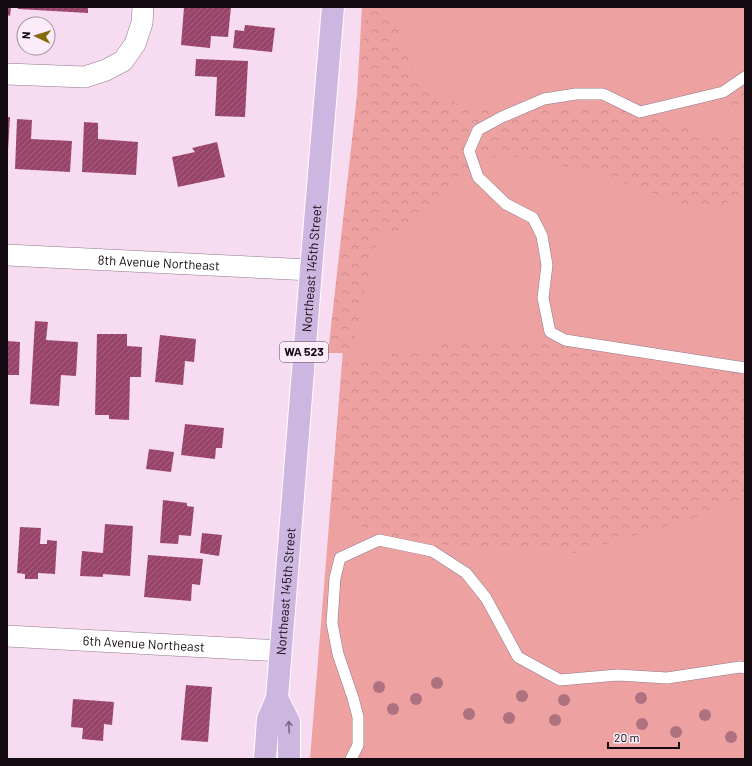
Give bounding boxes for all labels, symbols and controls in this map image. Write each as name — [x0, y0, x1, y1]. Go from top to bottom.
north arrow — [16, 16, 56, 56]
text: N — [19, 31, 32, 39]
street label: Northeast 145th Street — [298, 204, 324, 333]
street label: 8th Avenue Northeast — [97, 251, 220, 273]
road number: WA 523 — [280, 342, 328, 362]
street label: Northeast 145th Street — [272, 527, 299, 656]
street label: 6th Avenue Northeast — [82, 632, 205, 655]
one-way arrow — [285, 721, 292, 734]
scale bar — [608, 724, 679, 750]
text: 20 m — [614, 730, 640, 744]

